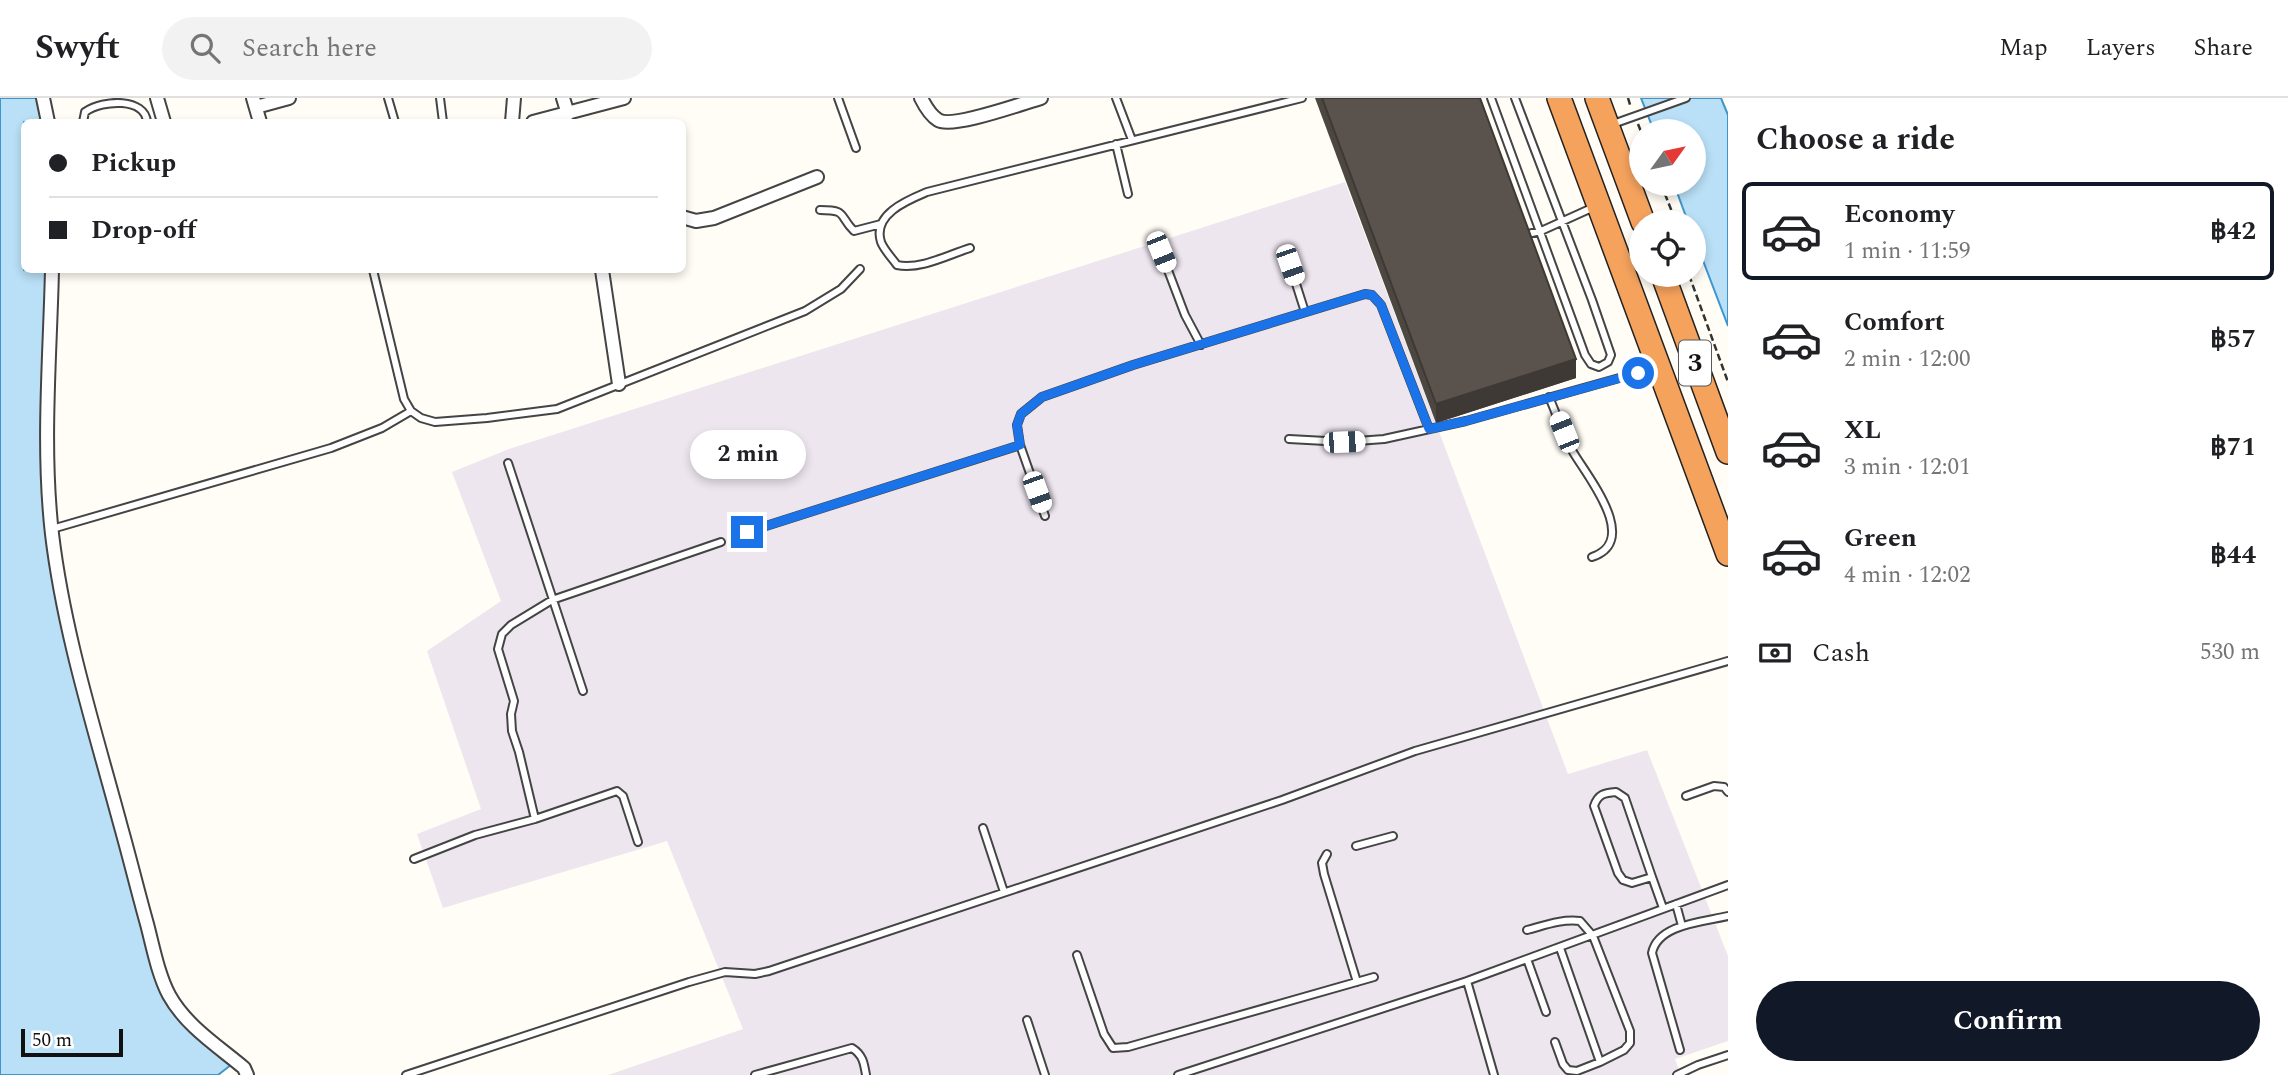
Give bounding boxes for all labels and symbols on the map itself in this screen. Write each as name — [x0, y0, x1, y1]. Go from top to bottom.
north arrow — [1629, 119, 1706, 196]
car — [1144, 229, 1179, 275]
car — [1274, 242, 1307, 288]
road number: 3 — [1679, 340, 1711, 386]
route start — [1622, 357, 1654, 389]
car — [1547, 409, 1582, 455]
callout: 2 min — [689, 430, 805, 480]
car — [1323, 431, 1366, 453]
car — [1020, 469, 1055, 515]
route end — [731, 516, 763, 548]
scale bar — [21, 1026, 122, 1058]

